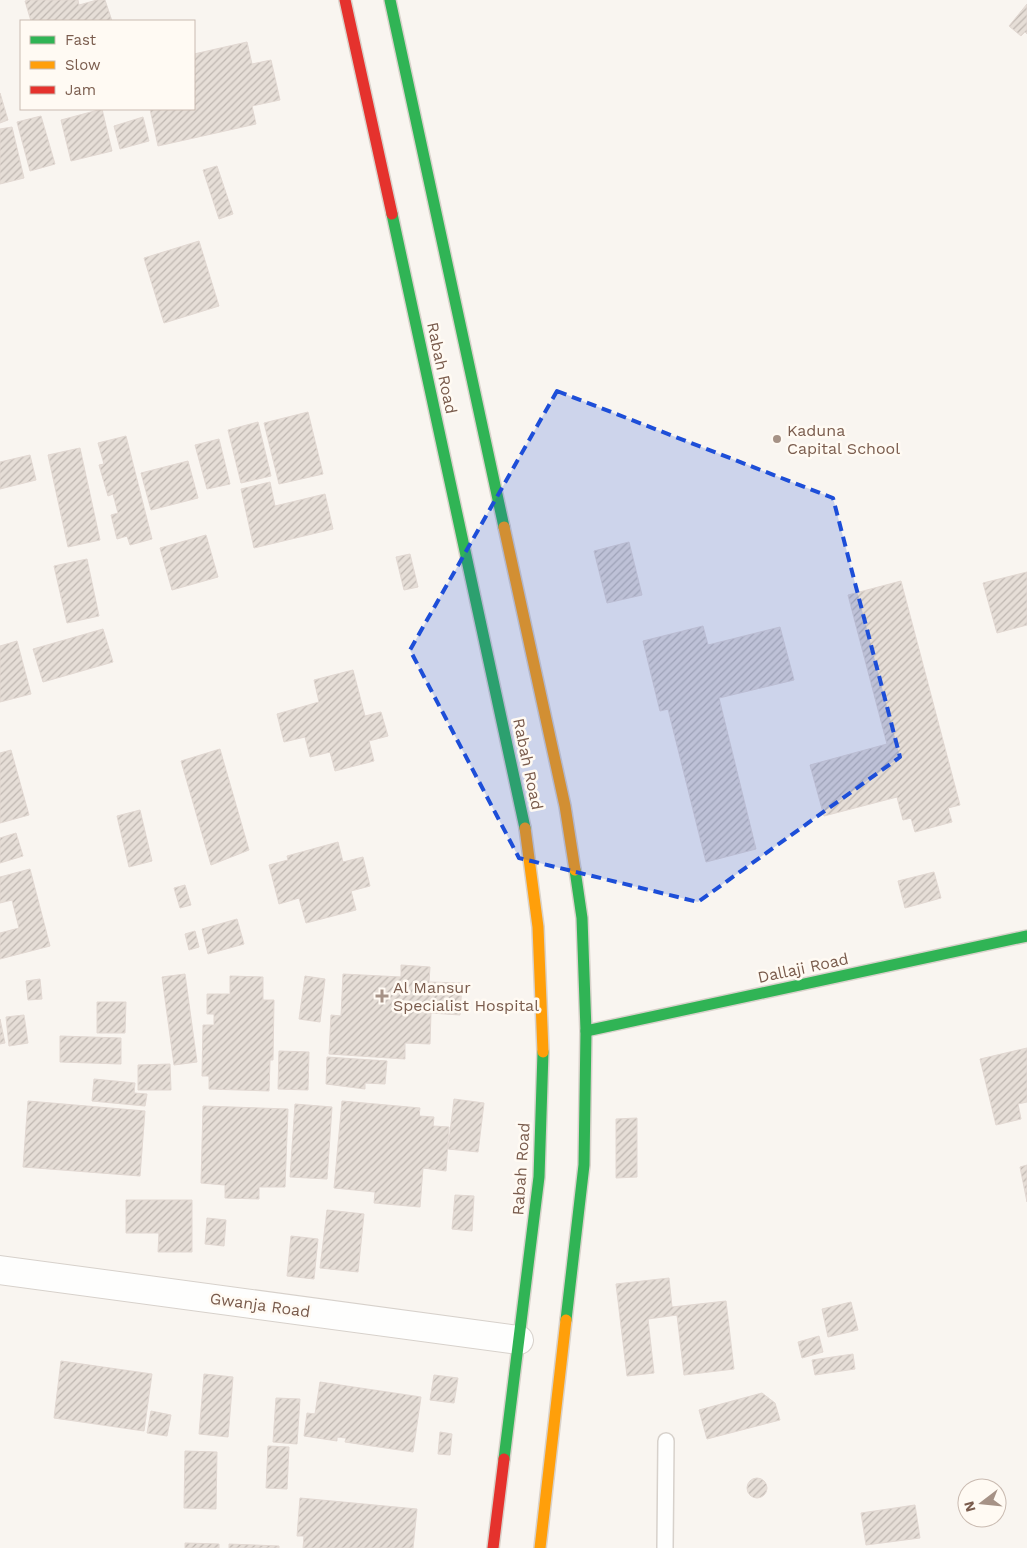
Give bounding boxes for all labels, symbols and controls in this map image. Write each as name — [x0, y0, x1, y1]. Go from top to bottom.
legend — [20, 20, 195, 110]
text: Fast — [65, 31, 97, 49]
text: Slow — [65, 56, 101, 74]
text: Jam — [65, 81, 96, 99]
street label: Rabah Road — [423, 320, 461, 416]
place label: Kaduna Capital School — [787, 421, 900, 458]
marker: Kaduna Capital School — [771, 433, 783, 445]
street label: Rabah Road — [509, 716, 547, 812]
street label: Dallaji Road — [756, 949, 850, 987]
place label: Al Mansur Specialist Hospital — [393, 978, 539, 1015]
marker: Al Mansur Specialist Hospital — [375, 989, 389, 1003]
street label: Rabah Road — [508, 1122, 534, 1216]
street label: Gwanja Road — [209, 1289, 311, 1321]
north arrow — [957, 1478, 1007, 1528]
text: N — [960, 1499, 979, 1514]

